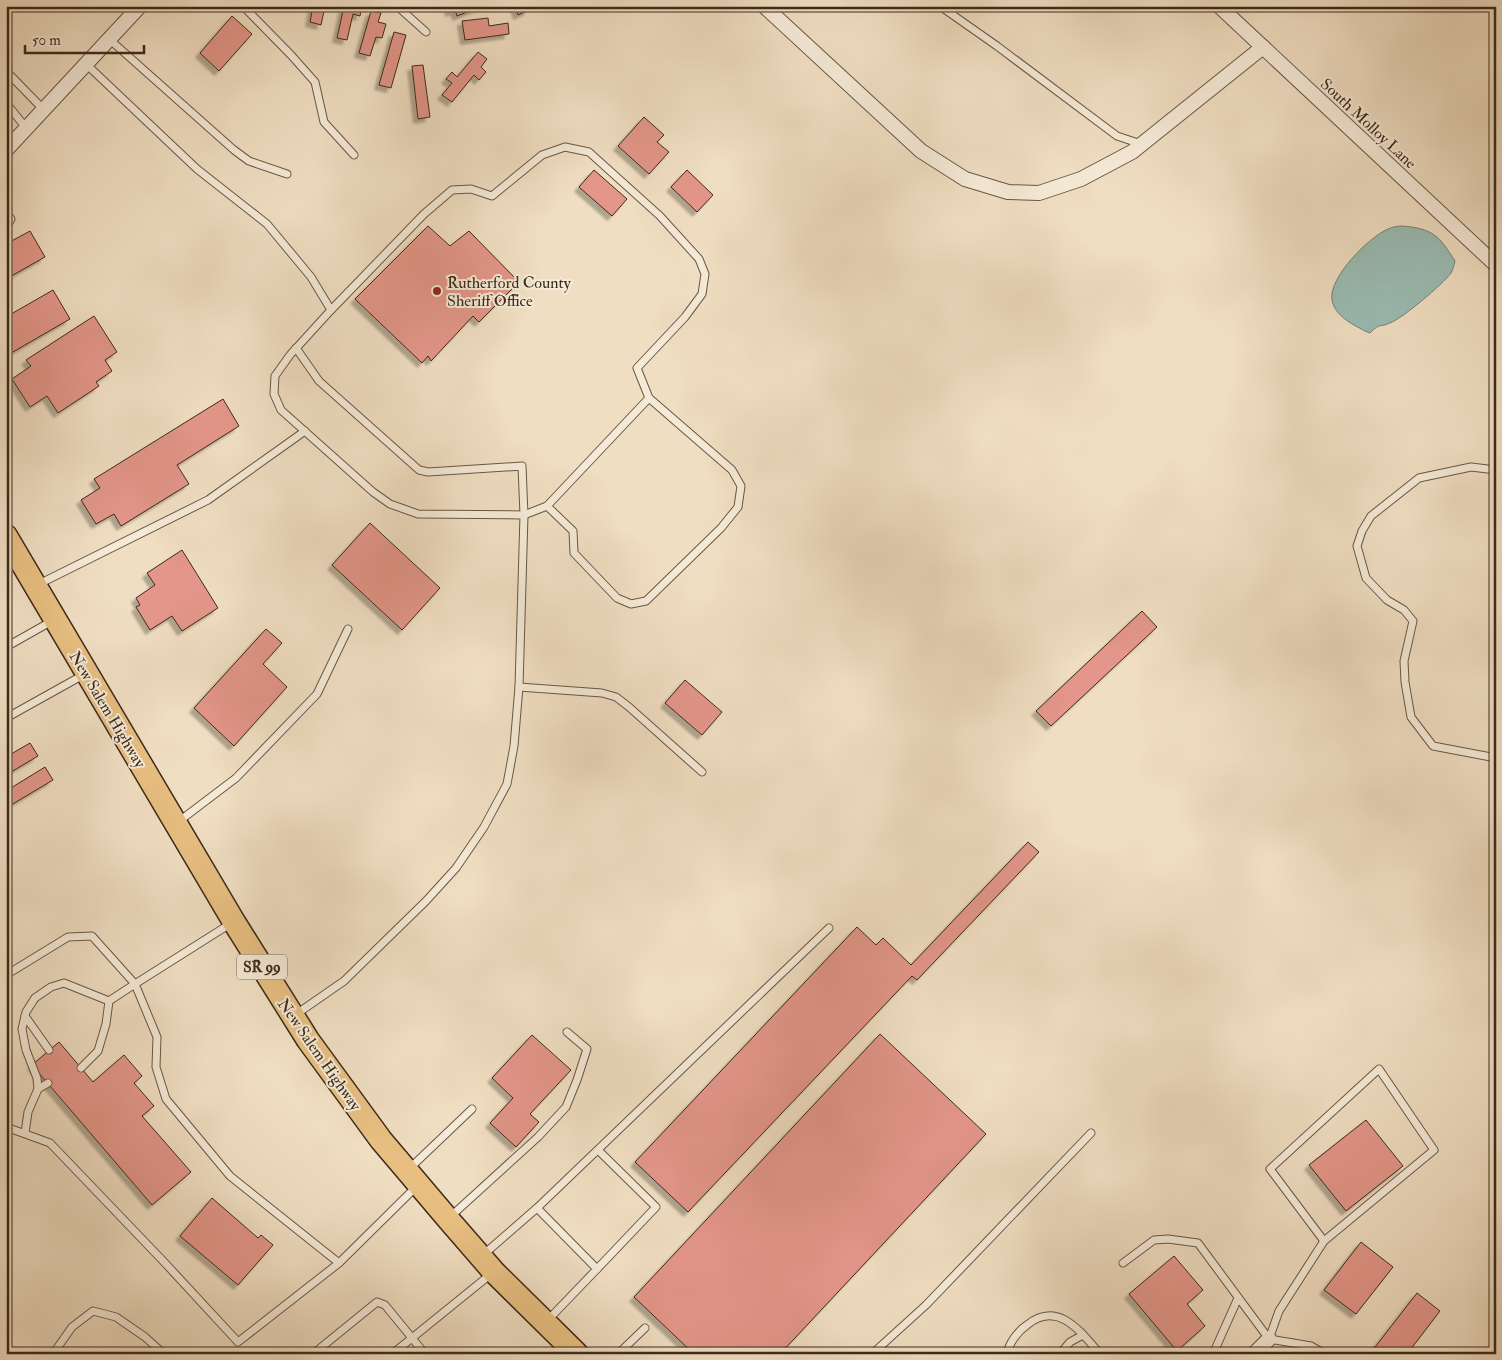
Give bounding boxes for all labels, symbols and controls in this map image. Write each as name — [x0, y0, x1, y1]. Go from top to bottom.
scale bar — [25, 22, 144, 54]
text: 50 m — [32, 31, 61, 50]
street label: South Molloy Lane — [1316, 74, 1421, 173]
place label: Rutherford County Sheriff Office — [447, 273, 572, 311]
marker: Rutherford County Sheriff Office — [431, 285, 443, 297]
street label: New Salem Highway — [64, 648, 150, 772]
road number: SR 99 — [237, 954, 287, 980]
street label: New Salem Highway — [273, 995, 366, 1115]

